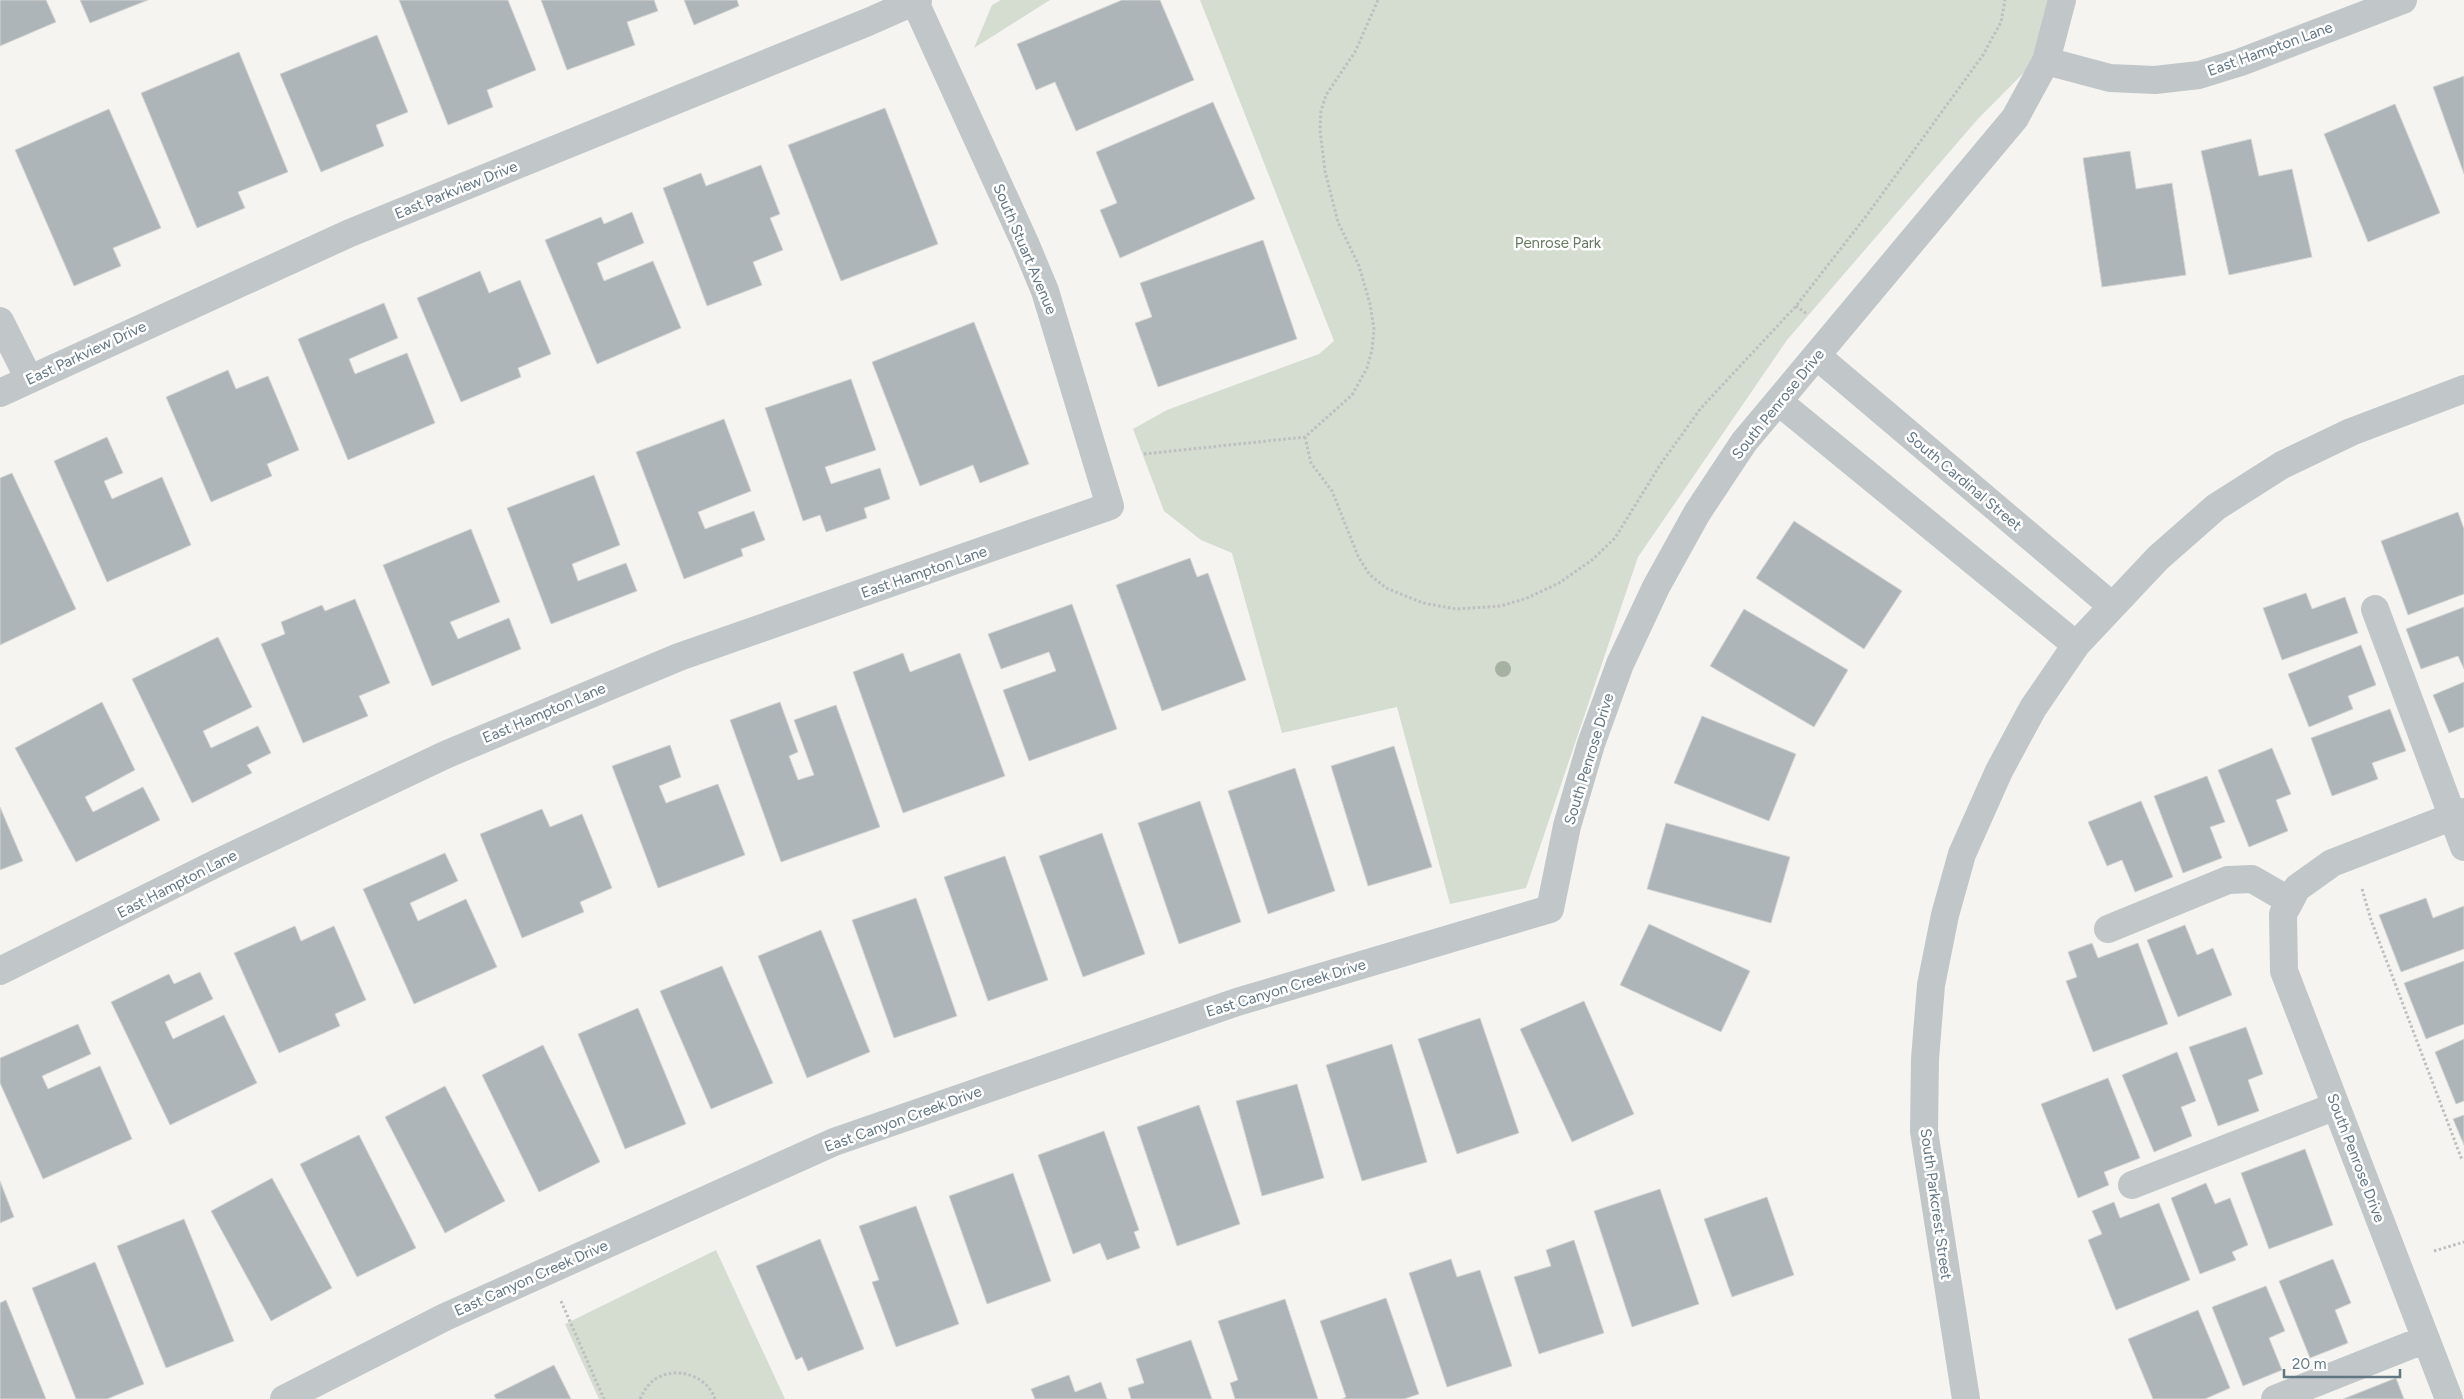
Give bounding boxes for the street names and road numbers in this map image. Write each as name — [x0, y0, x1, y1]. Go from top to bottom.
street label: East Hampton Lane — [2205, 18, 2335, 80]
street label: East Parkview Drive — [392, 157, 520, 223]
street label: South Stuart Avenue — [989, 181, 1061, 317]
street label: East Parkview Drive — [23, 317, 149, 389]
street label: South Penrose Drive — [1728, 345, 1828, 463]
street label: South Cardinal Street — [1903, 428, 2026, 535]
street label: East Hampton Lane — [859, 542, 989, 602]
street label: East Hampton Lane — [480, 679, 608, 747]
street label: South Penrose Drive — [1560, 691, 1618, 827]
street label: East Hampton Lane — [114, 846, 240, 922]
street label: East Canyon Creek Drive — [1204, 955, 1368, 1021]
street label: East Canyon Creek Drive — [822, 1082, 984, 1156]
street label: South Penrose Drive — [2323, 1091, 2389, 1225]
street label: South Parkcrest Street — [1917, 1127, 1956, 1281]
street label: East Canyon Creek Drive — [451, 1236, 611, 1320]

